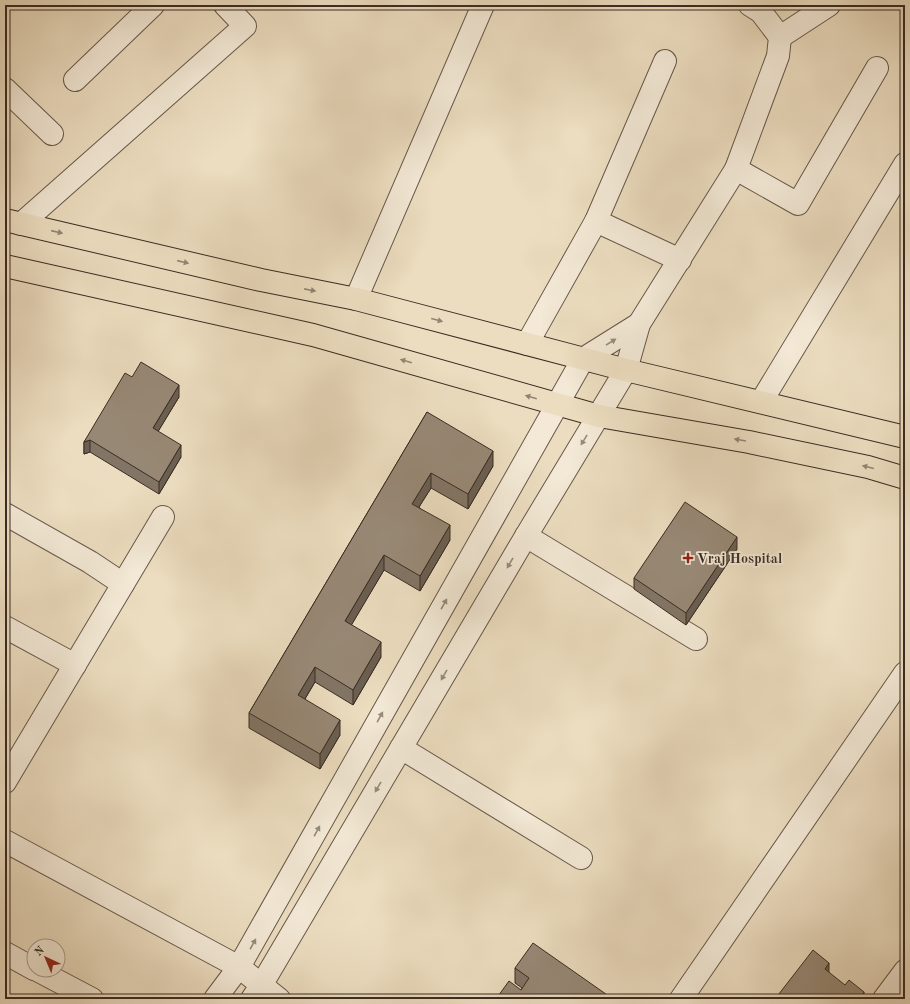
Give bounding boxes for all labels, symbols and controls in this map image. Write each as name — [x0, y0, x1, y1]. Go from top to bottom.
one-way arrow — [50, 230, 63, 236]
one-way arrow — [177, 259, 189, 265]
one-way arrow — [304, 287, 316, 293]
one-way arrow — [431, 317, 443, 323]
one-way arrow — [605, 338, 617, 345]
one-way arrow — [400, 358, 412, 364]
one-way arrow — [525, 394, 537, 400]
one-way arrow — [581, 434, 588, 446]
one-way arrow — [734, 437, 747, 443]
one-way arrow — [861, 464, 873, 470]
marker: Vraj Hospital — [682, 552, 694, 564]
place label: Vraj Hospital — [697, 552, 782, 566]
one-way arrow — [506, 558, 514, 568]
one-way arrow — [441, 598, 448, 610]
one-way arrow — [441, 669, 448, 681]
one-way arrow — [377, 711, 384, 723]
one-way arrow — [375, 781, 382, 793]
one-way arrow — [313, 825, 320, 837]
north arrow — [26, 938, 66, 978]
one-way arrow — [249, 938, 256, 950]
text: N — [33, 945, 47, 959]

